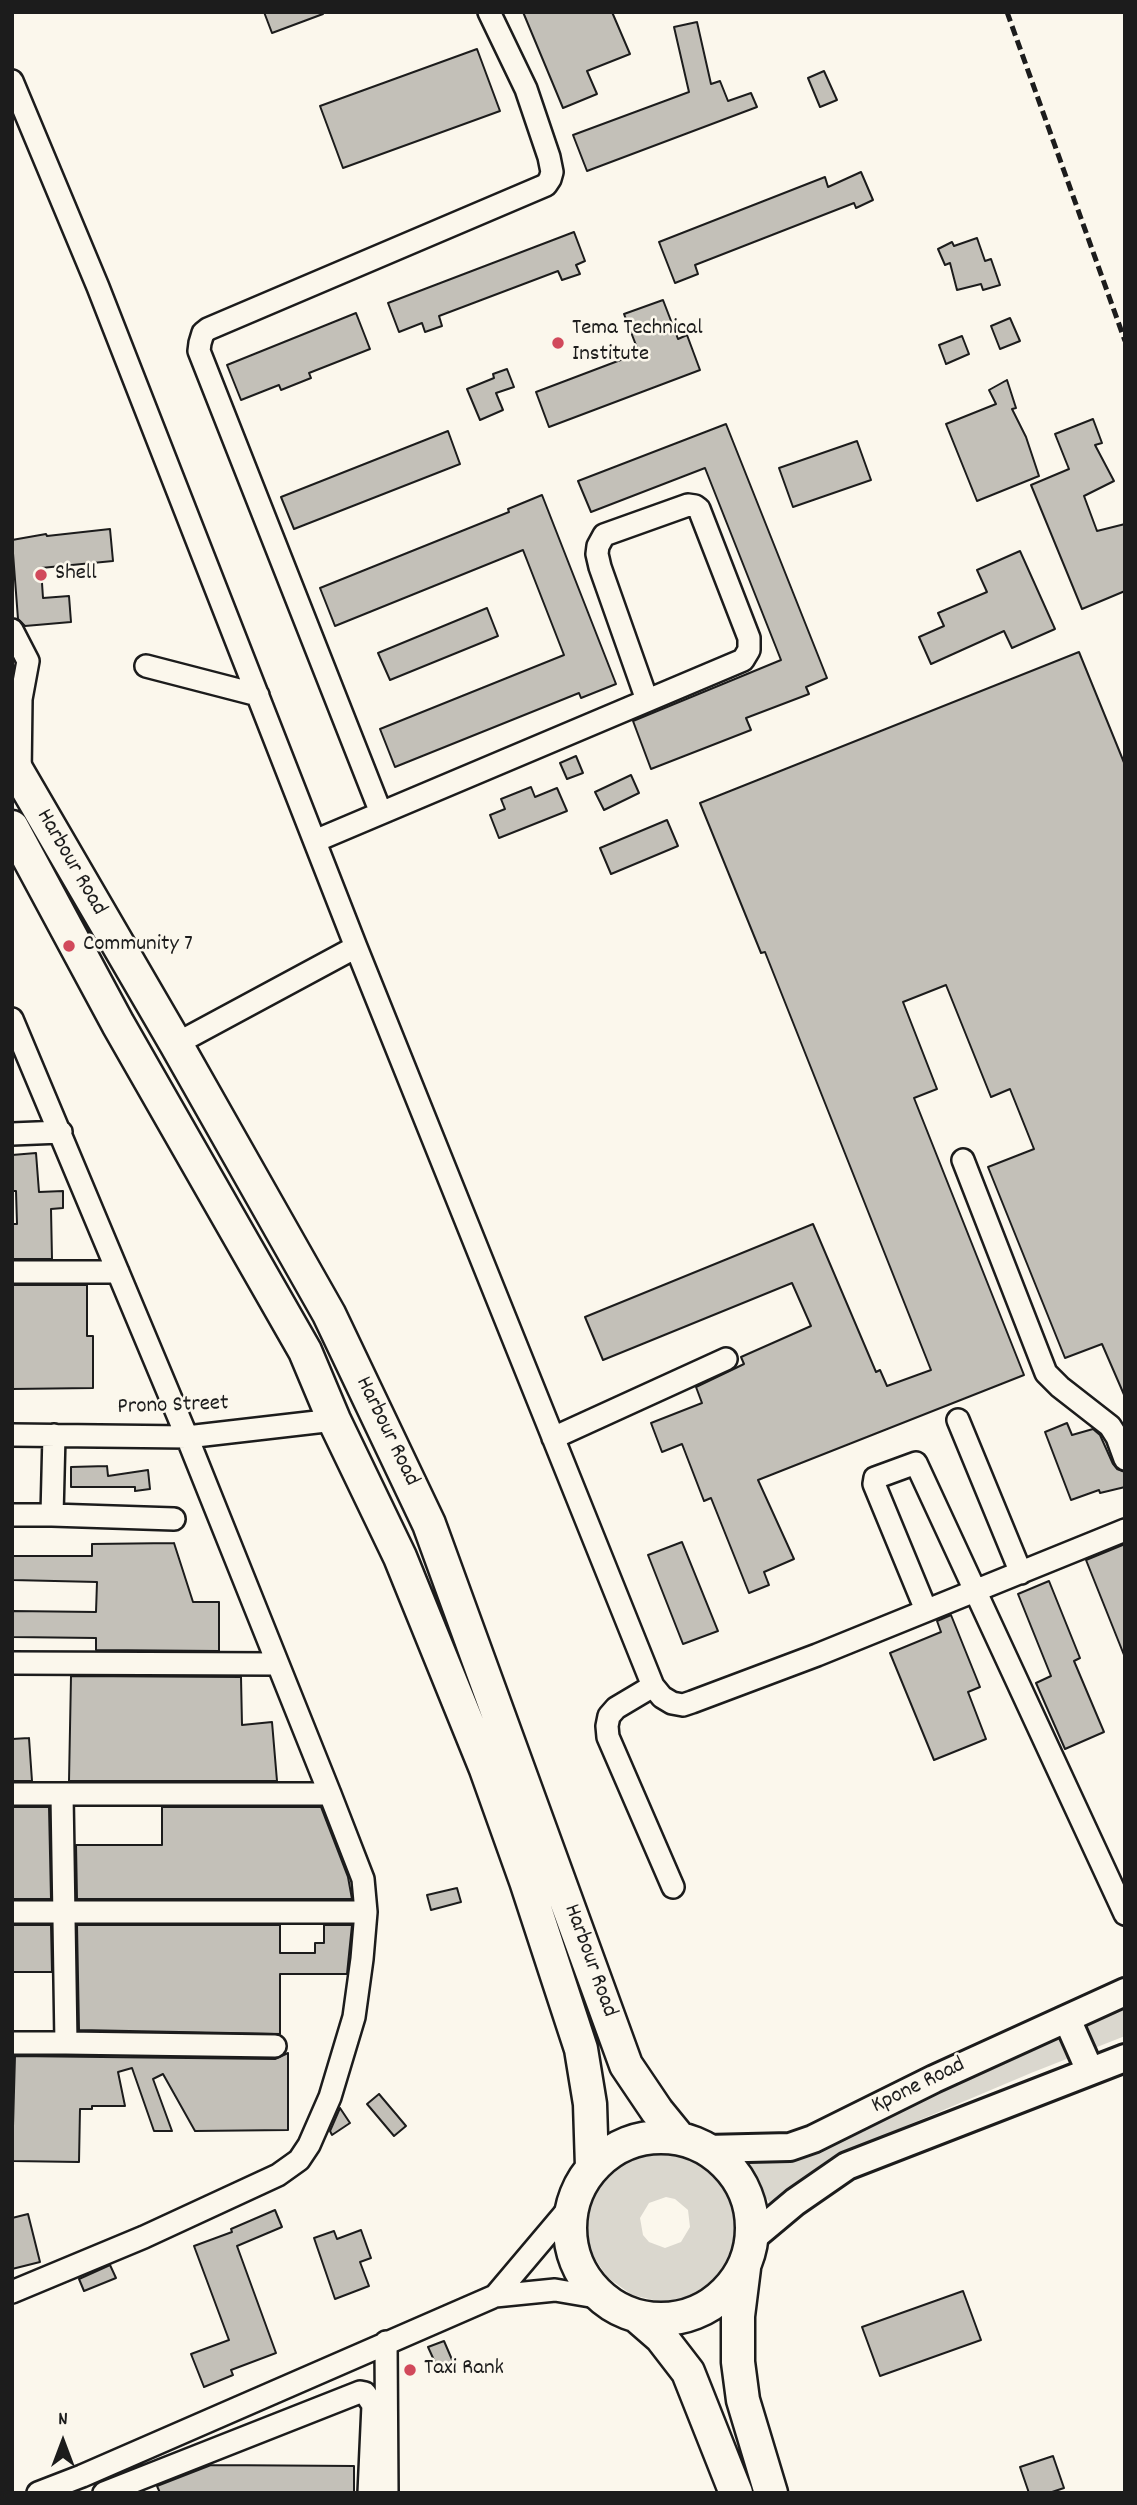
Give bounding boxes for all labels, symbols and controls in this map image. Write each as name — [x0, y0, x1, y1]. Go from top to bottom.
place label: Tema Technical Institute — [572, 316, 703, 370]
marker: Tema Technical Institute — [550, 335, 566, 351]
place label: Shell — [55, 561, 97, 589]
marker: Shell — [33, 567, 49, 583]
street label: Harbour Road — [29, 805, 111, 921]
place label: Community 7 — [83, 932, 193, 960]
marker: Community 7 — [61, 938, 77, 954]
street label: Harbour Road — [348, 1373, 424, 1491]
street label: Prono Street — [117, 1391, 229, 1423]
street label: Harbour Road — [556, 1901, 622, 2021]
street label: Kpone Road — [868, 2053, 970, 2121]
place label: Taxi Rank — [424, 2356, 504, 2384]
marker: Taxi Rank — [402, 2362, 418, 2378]
north arrow — [28, 2407, 98, 2477]
text: N — [58, 2407, 68, 2434]

